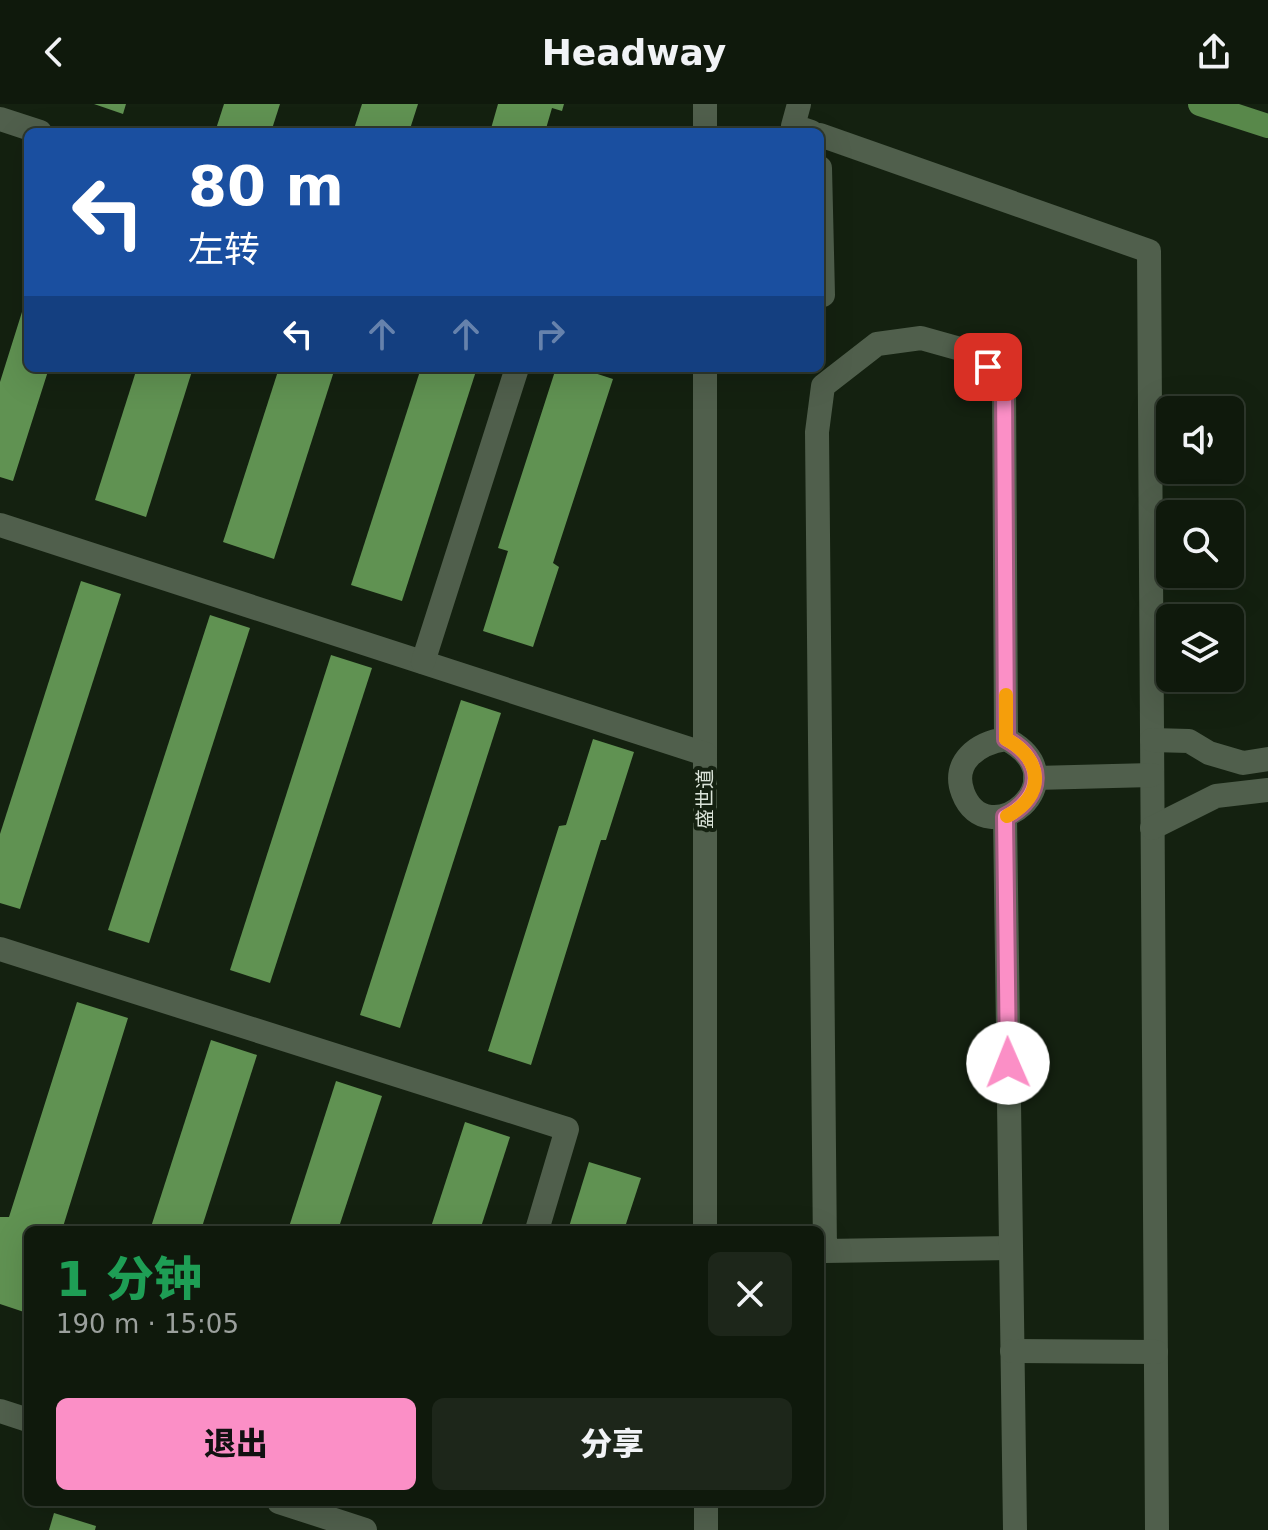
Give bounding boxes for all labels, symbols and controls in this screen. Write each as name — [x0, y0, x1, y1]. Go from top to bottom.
icon: back — [32, 30, 76, 74]
icon: share — [1192, 30, 1236, 74]
text: Headway — [542, 32, 726, 73]
text: 80 m — [188, 153, 344, 218]
icon: left — [56, 160, 160, 264]
text: 左转 — [188, 229, 260, 270]
icon: left — [276, 312, 320, 356]
icon: ahead — [360, 312, 404, 356]
icon: ahead — [444, 312, 488, 356]
icon: right — [528, 312, 572, 356]
pin — [954, 333, 1022, 401]
icon: arrive — [966, 345, 1010, 389]
map controls — [1156, 396, 1244, 692]
button: sound — [1156, 396, 1244, 484]
button: search — [1156, 500, 1244, 588]
button: layers — [1156, 604, 1244, 692]
street label: 盛世道 — [693, 769, 717, 829]
position arrow — [966, 1021, 1050, 1105]
text: 1 分钟 — [56, 1251, 202, 1307]
button: close — [708, 1252, 792, 1336]
text: 190 m · 15:05 — [56, 1309, 239, 1339]
button: 退出 — [56, 1398, 416, 1490]
button: 分享 — [432, 1398, 792, 1490]

